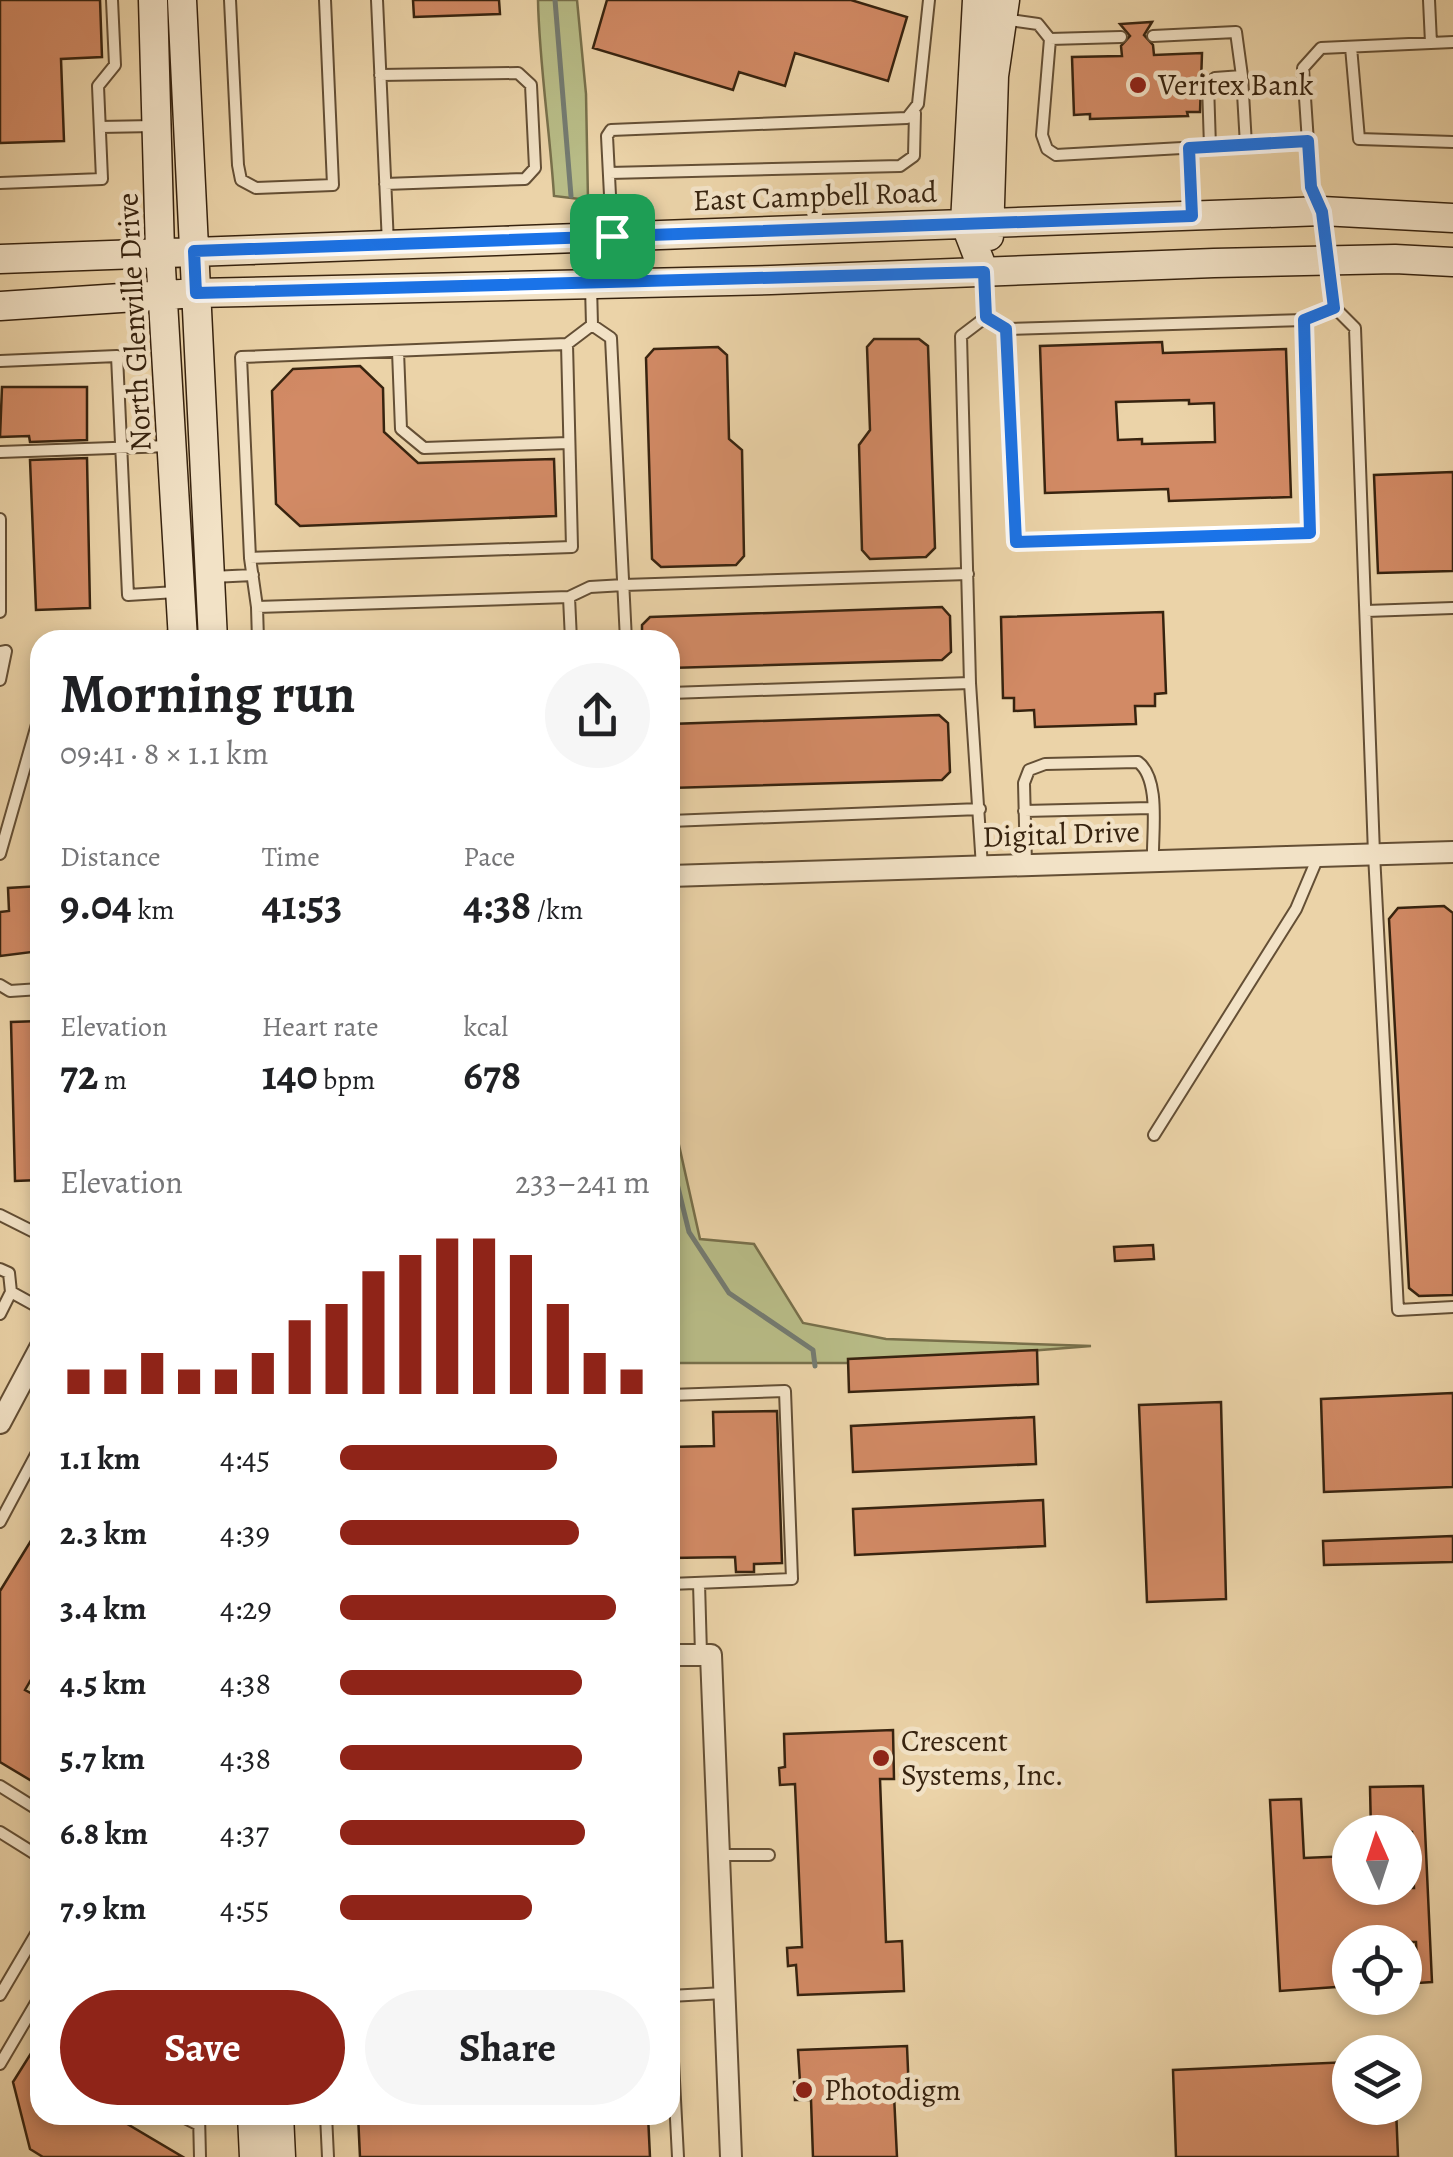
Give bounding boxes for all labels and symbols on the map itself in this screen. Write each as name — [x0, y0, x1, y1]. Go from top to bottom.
place label: Veritex Bank — [1157, 65, 1314, 105]
marker: Veritex Bank — [1127, 74, 1149, 96]
street label: East Campbell Road — [692, 172, 939, 220]
street label: North Glenville Drive — [107, 192, 161, 452]
pin — [570, 194, 655, 279]
street label: Digital Drive — [982, 811, 1140, 857]
place label: Crescent Systems, Inc. — [901, 1721, 1064, 1795]
marker: Crescent Systems, Inc. — [870, 1747, 892, 1769]
north arrow — [1332, 1815, 1422, 1905]
place label: Photodigm — [824, 2070, 961, 2110]
marker: Photodigm — [793, 2079, 815, 2101]

